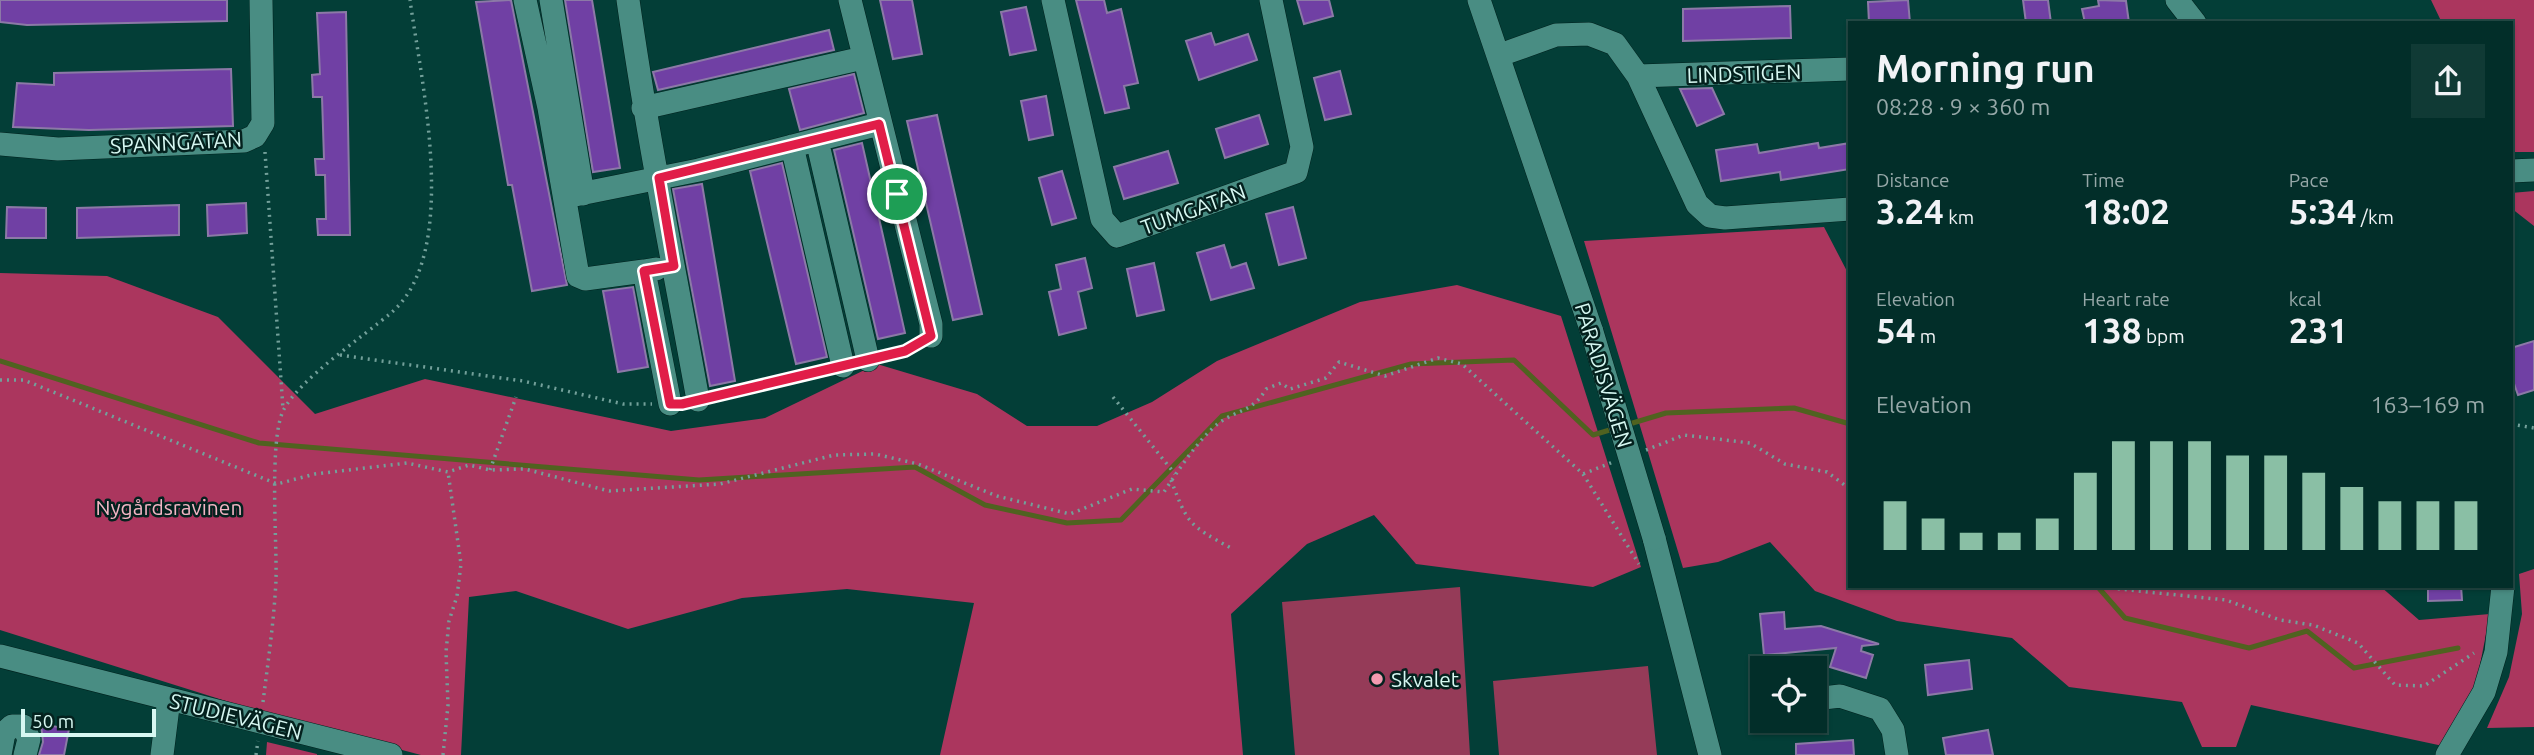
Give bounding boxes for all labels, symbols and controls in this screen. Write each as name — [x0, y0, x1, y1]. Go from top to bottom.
button: share — [2411, 44, 2485, 118]
text: Morning run — [1876, 47, 2095, 89]
street label: LINDSTIGEN — [1686, 59, 1802, 87]
text: 08:28 · 9 × 360 m — [1876, 94, 2050, 119]
street label: SPANNGATAN — [110, 127, 242, 157]
pin — [867, 164, 927, 224]
text: Distance — [1876, 169, 1950, 191]
text: Time — [2082, 169, 2125, 191]
text: Pace — [2289, 169, 2329, 191]
icon: arrive — [878, 175, 916, 213]
street label: TUMGATAN — [1137, 179, 1249, 239]
text: 3.24 — [1876, 191, 1944, 231]
text: 18:02 — [2082, 191, 2170, 231]
text: 5:34 — [2289, 191, 2357, 231]
text: km — [1944, 206, 1974, 228]
text: /km — [2357, 206, 2394, 228]
text: Elevation — [1876, 288, 1955, 310]
text: Heart rate — [2082, 288, 2170, 310]
text: kcal — [2289, 288, 2321, 310]
street label: PARADISVÄGEN — [1571, 300, 1637, 450]
text: 54 — [1876, 310, 1915, 350]
text: 138 — [2082, 310, 2142, 350]
text: 231 — [2289, 310, 2348, 350]
text: m — [1915, 325, 1936, 347]
text: bpm — [2142, 325, 2185, 347]
text: Elevation — [1876, 392, 1972, 417]
text: 163–169 m — [2371, 392, 2485, 417]
park label: Nygårdsravinen — [96, 495, 242, 519]
map controls — [1750, 656, 1827, 733]
button: locate — [1750, 656, 1827, 733]
place label: Skvalet — [1391, 667, 1459, 691]
marker: Skvalet — [1369, 671, 1385, 687]
street label: STUDIEVÄGEN — [167, 688, 305, 744]
scale bar — [21, 706, 156, 738]
text: 50 m — [32, 710, 74, 732]

